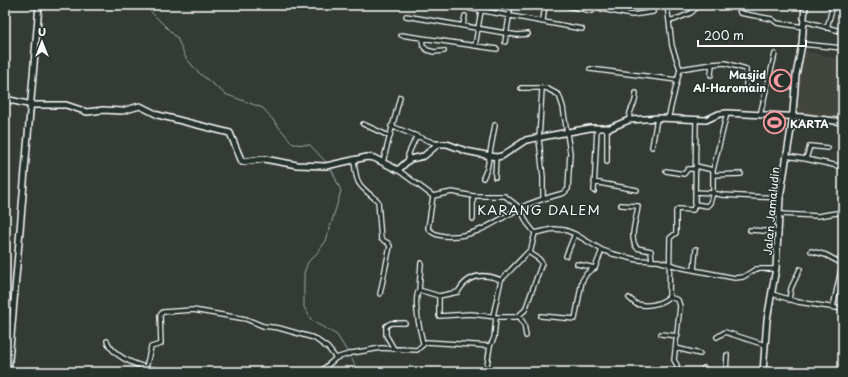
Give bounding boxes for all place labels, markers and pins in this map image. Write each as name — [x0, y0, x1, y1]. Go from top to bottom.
place label: Masjid Al-Haromain — [693, 66, 766, 96]
mosque icon: Masjid Al-Haromain — [768, 67, 794, 93]
sports icon: KARTA — [762, 110, 788, 136]
place label: KARTA — [790, 115, 829, 132]

